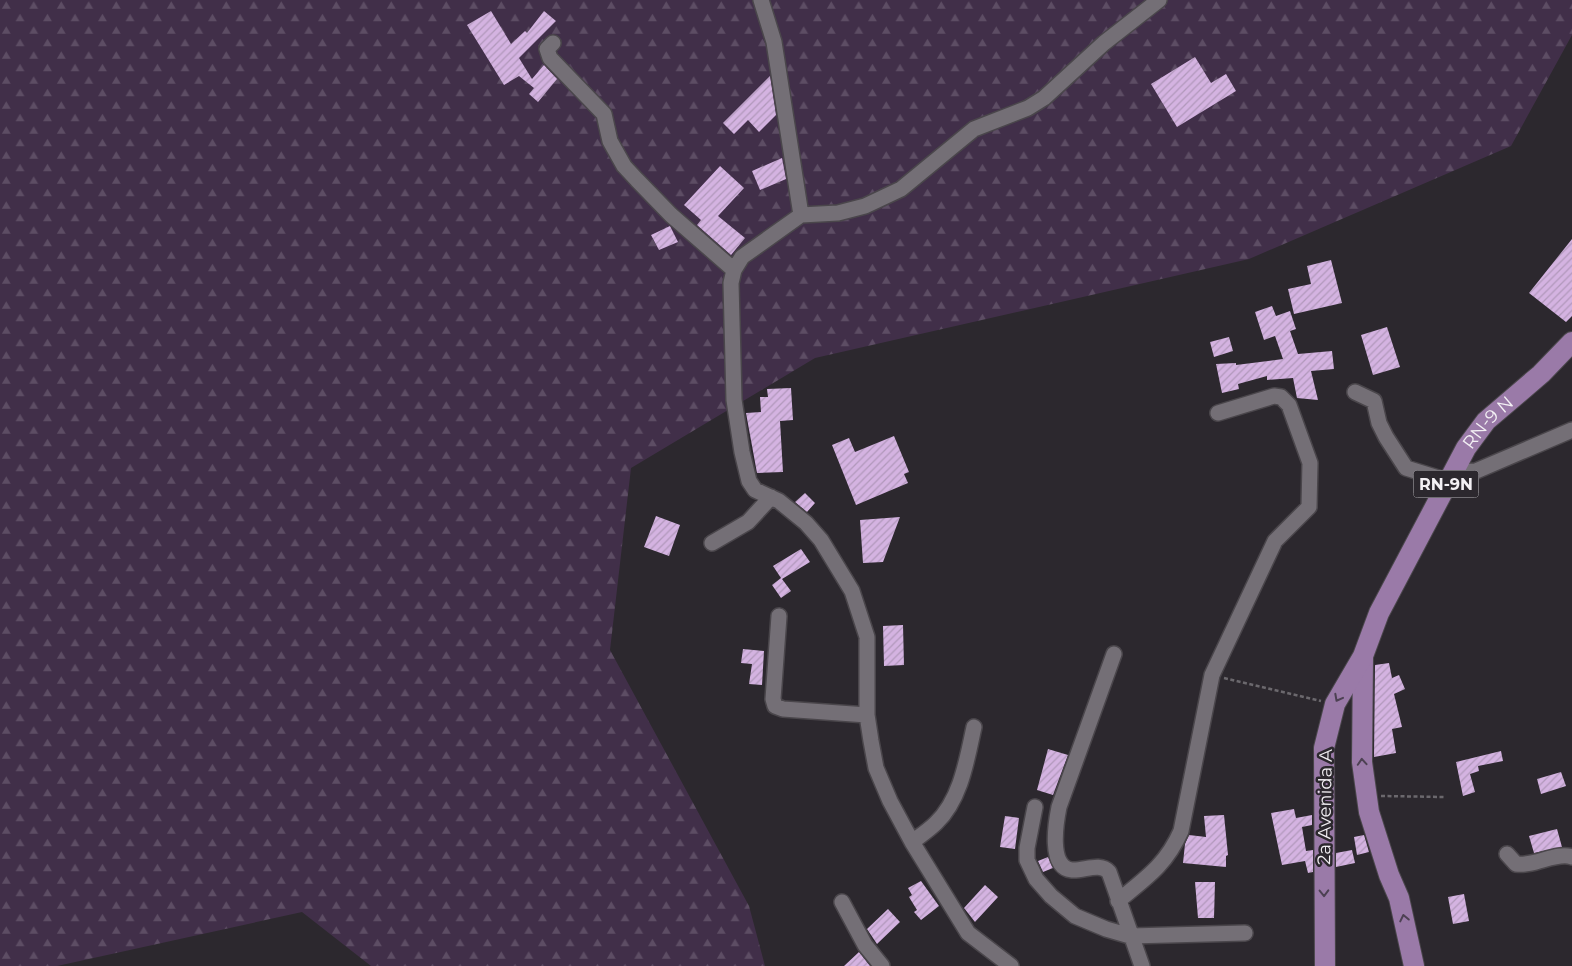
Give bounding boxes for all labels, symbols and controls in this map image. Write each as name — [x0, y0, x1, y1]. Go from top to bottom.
street label: RN-9 N — [1458, 392, 1518, 454]
road number: RN-9N — [1414, 470, 1478, 498]
one-way arrow — [1334, 693, 1344, 702]
street label: 2a Avenida A — [1313, 749, 1337, 865]
one-way arrow — [1357, 758, 1368, 766]
one-way arrow — [1319, 890, 1329, 898]
one-way arrow — [1399, 914, 1409, 923]

